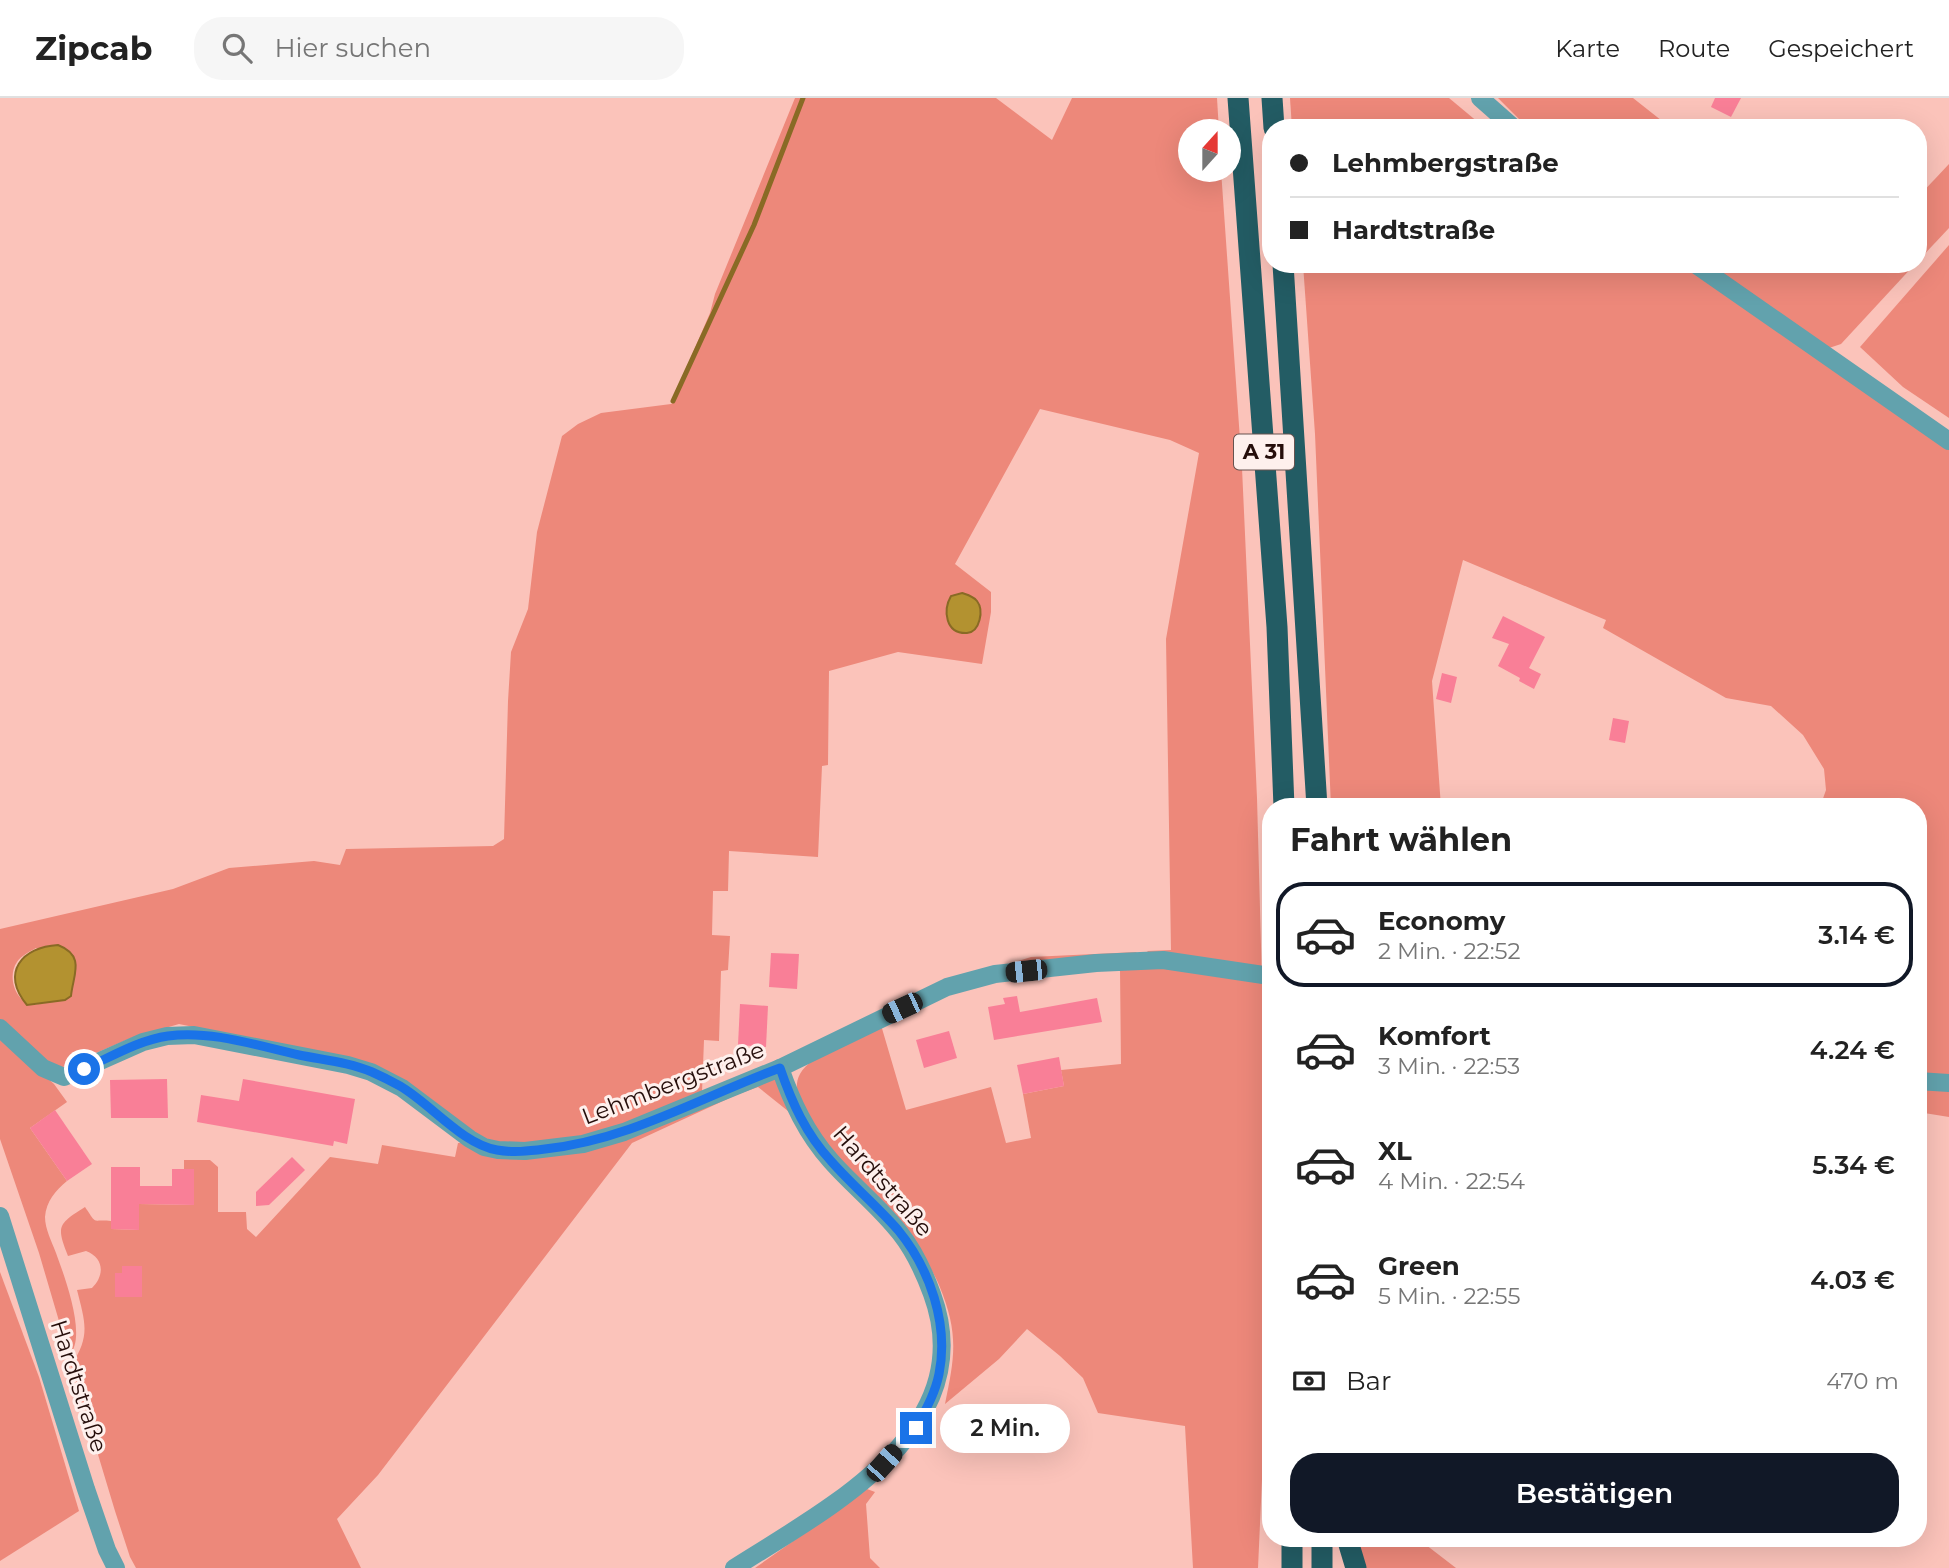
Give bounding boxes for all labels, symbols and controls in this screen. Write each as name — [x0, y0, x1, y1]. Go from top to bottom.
search box — [194, 17, 684, 80]
text: Zipcab — [35, 28, 152, 68]
icon: search — [218, 29, 256, 67]
text: Hier suchen — [274, 32, 431, 64]
text: Karte — [1555, 34, 1620, 63]
text: Route — [1658, 34, 1730, 63]
text: Gespeichert — [1768, 34, 1914, 63]
north arrow — [1178, 119, 1241, 182]
map controls — [1178, 119, 1241, 182]
text: Lehmbergstraße — [1332, 147, 1559, 179]
text: Hardtstraße — [1332, 214, 1495, 246]
road number: A 31 — [1234, 434, 1294, 470]
text: Fahrt wählen — [1290, 820, 1512, 859]
icon: car — [1294, 903, 1357, 966]
text: Economy — [1378, 905, 1505, 937]
text: 3.14 € — [1818, 919, 1895, 951]
text: 2 Min. · 22:52 — [1378, 937, 1521, 965]
car — [1005, 958, 1048, 984]
car — [879, 990, 926, 1026]
icon: car — [1294, 1018, 1357, 1081]
text: Komfort — [1378, 1020, 1491, 1052]
text: 4.24 € — [1810, 1034, 1895, 1066]
street label: Lehmbergstraße — [578, 1035, 768, 1131]
text: 3 Min. · 22:53 — [1378, 1052, 1520, 1080]
route start — [68, 1053, 100, 1085]
street label: Hardtstraße — [827, 1120, 939, 1242]
icon: car — [1294, 1133, 1357, 1196]
text: XL — [1378, 1135, 1412, 1167]
text: 5.34 € — [1812, 1149, 1895, 1181]
text: 4 Min. · 22:54 — [1378, 1167, 1525, 1195]
icon: car — [1294, 1248, 1357, 1311]
text: Green — [1378, 1250, 1460, 1282]
text: 4.03 € — [1810, 1264, 1895, 1296]
text: 5 Min. · 22:55 — [1378, 1282, 1520, 1310]
street label: Hardtstraße — [44, 1316, 114, 1456]
icon: cash — [1290, 1362, 1328, 1400]
text: Bar — [1346, 1365, 1391, 1397]
text: 470 m — [1826, 1367, 1899, 1395]
callout: 2 Min. — [940, 1404, 1070, 1452]
route end — [900, 1412, 932, 1444]
text: 2 Min. — [970, 1414, 1040, 1442]
car — [863, 1440, 906, 1486]
button: Bestätigen — [1290, 1453, 1899, 1533]

